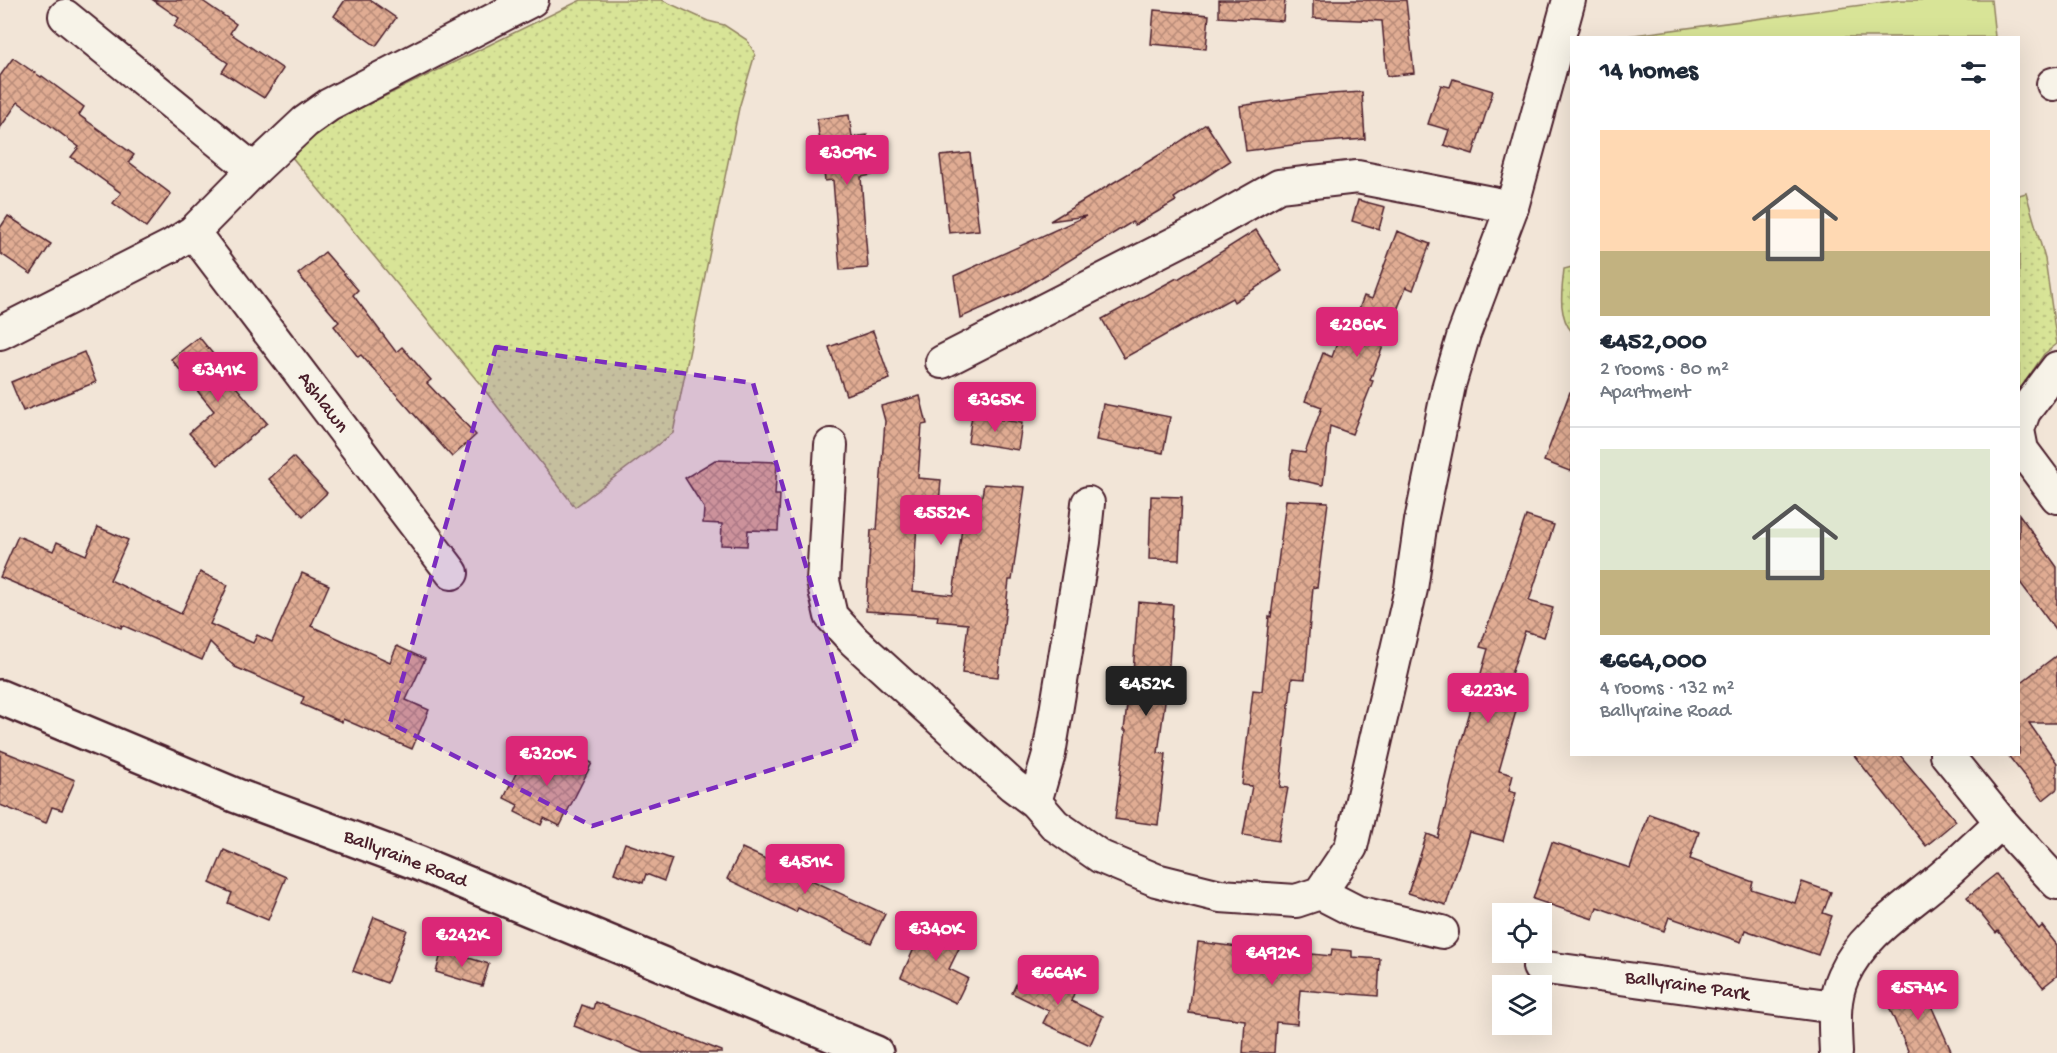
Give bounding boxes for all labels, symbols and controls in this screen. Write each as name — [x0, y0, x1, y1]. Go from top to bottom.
icon: filters — [1957, 56, 1990, 89]
text: 14 homes — [1600, 57, 1698, 88]
pin: €309K — [805, 135, 889, 186]
text: €309K — [820, 143, 874, 166]
icon: home — [1741, 169, 1849, 277]
pin: €286K — [1315, 307, 1399, 358]
text: €286K — [1330, 315, 1384, 338]
text: €452,000 — [1600, 328, 1707, 359]
pin: €341K — [176, 352, 260, 403]
text: 2 rooms · 80 m² — [1600, 359, 1729, 382]
text: €341K — [193, 360, 243, 383]
street label: Ashlawn — [292, 368, 353, 438]
pin: €365K — [953, 382, 1037, 433]
text: Apartment — [1600, 382, 1690, 405]
text: €365K — [968, 390, 1022, 413]
icon: home — [1741, 488, 1849, 596]
pin: €552K — [899, 495, 983, 546]
text: €552K — [914, 503, 968, 526]
text: €664,000 — [1600, 647, 1707, 678]
pin: €452K — [1104, 666, 1188, 717]
pin: €223K — [1446, 673, 1530, 724]
text: €452K — [1120, 674, 1172, 697]
text: 4 rooms · 132 m² — [1600, 678, 1734, 701]
text: €223K — [1462, 681, 1514, 704]
text: Ballyraine Road — [1600, 701, 1731, 724]
pin: €320K — [505, 736, 589, 787]
text: €320K — [520, 744, 574, 767]
street label: Ballyraine Road — [339, 825, 472, 895]
pin: €451K — [763, 844, 847, 895]
text: €451K — [780, 852, 830, 875]
map controls — [1492, 903, 1552, 1035]
button: locate — [1492, 903, 1552, 963]
pin: €340K — [894, 911, 978, 962]
pin: €242K — [420, 917, 504, 968]
text: €340K — [909, 919, 963, 942]
text: €242K — [436, 925, 488, 948]
pin: €492K — [1230, 935, 1314, 986]
text: €492K — [1246, 943, 1298, 966]
pin: €664K — [1016, 955, 1100, 1006]
text: €664K — [1032, 963, 1084, 986]
street label: Ballyraine Park — [1622, 967, 1753, 1007]
pin: €574K — [1876, 970, 1960, 1021]
button: layers — [1492, 975, 1552, 1035]
text: €574K — [1891, 978, 1945, 1001]

